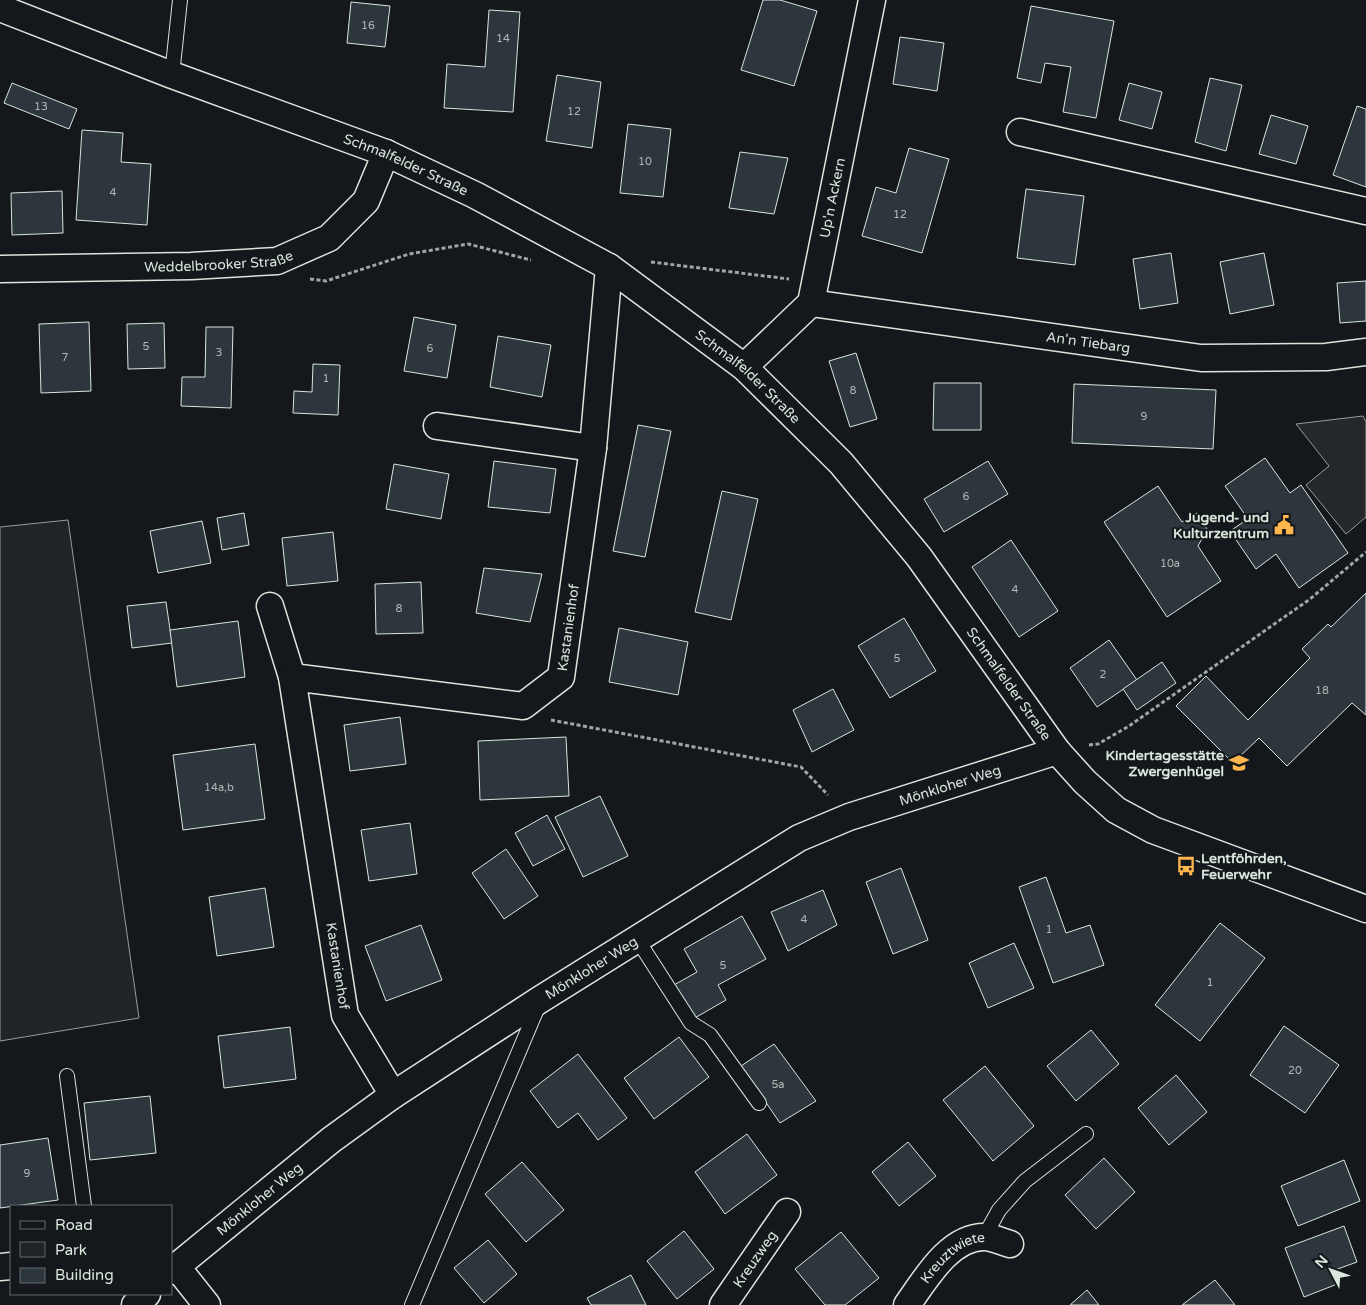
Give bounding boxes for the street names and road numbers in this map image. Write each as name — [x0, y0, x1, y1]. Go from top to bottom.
street label: Schmalfelder Straße — [341, 130, 471, 200]
street label: Up'n Ackern — [816, 156, 849, 239]
street label: Weddelbrooker Straße — [144, 247, 296, 276]
street label: Schmalfelder Straße — [692, 326, 804, 427]
street label: An'n Tiebarg — [1045, 328, 1131, 357]
street label: Kastanienhof — [554, 582, 583, 672]
street label: Schmalfelder Straße — [963, 624, 1055, 744]
street label: Mönkloher Weg — [897, 761, 1003, 810]
street label: Kastanienhof — [322, 921, 353, 1011]
street label: Mönkloher Weg — [542, 933, 641, 1003]
street label: Mönkloher Weg — [213, 1159, 306, 1239]
street label: Kreuzweg — [730, 1227, 781, 1291]
street label: Kreuztwiete — [917, 1229, 985, 1287]

